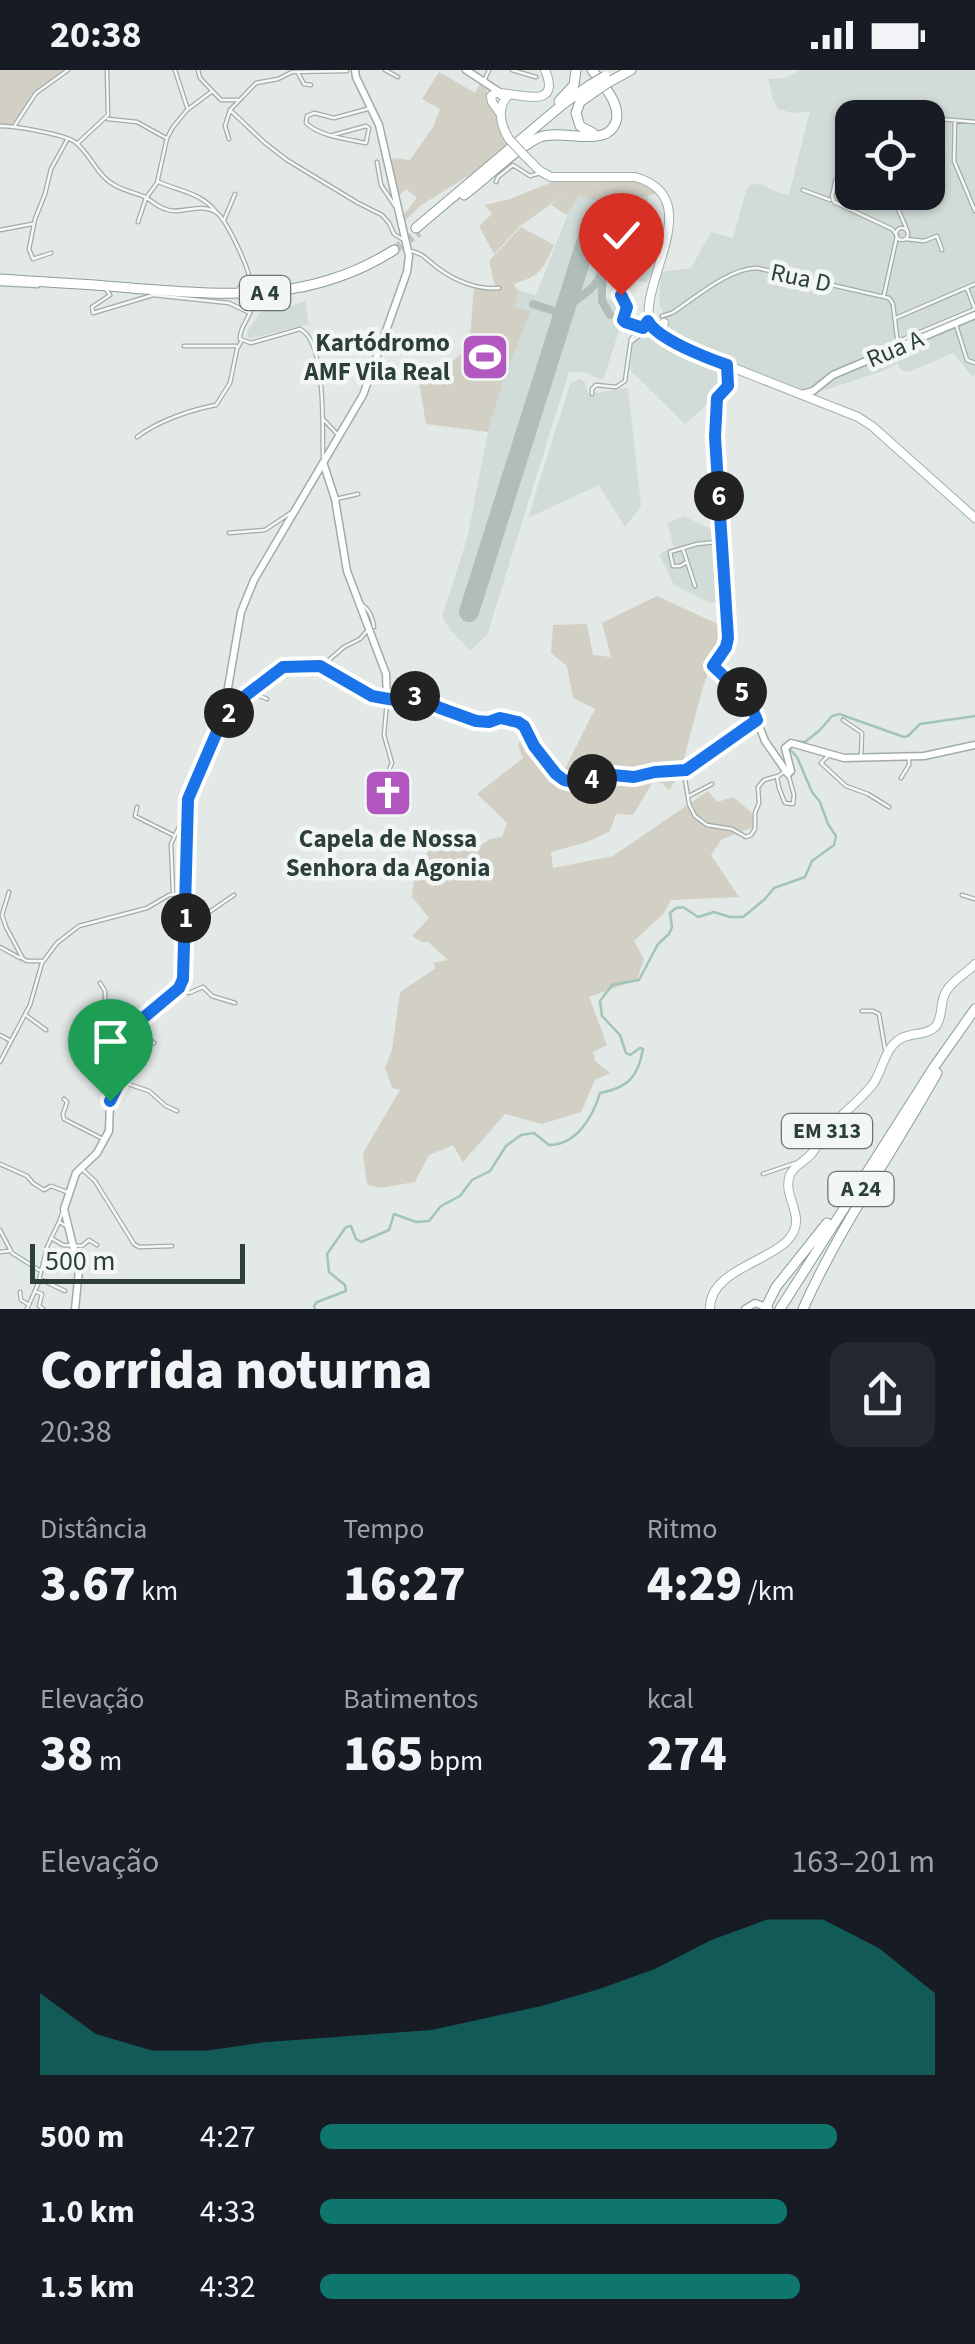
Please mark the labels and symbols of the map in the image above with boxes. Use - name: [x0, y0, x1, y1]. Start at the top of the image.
- pin: [579, 193, 664, 296]
- street label: Rua D: [768, 254, 834, 302]
- road number: A 4: [240, 276, 290, 310]
- street label: Rua A: [861, 321, 930, 377]
- place label: Kartódromo AMF Vila Real: [303, 325, 450, 390]
- sports icon: Kartódromo AMF Vila Real: [459, 331, 511, 383]
- pin: 6: [694, 471, 744, 521]
- pin: 5: [717, 667, 767, 717]
- pin: 3: [390, 671, 440, 721]
- pin: 2: [204, 688, 254, 738]
- pin: 4: [567, 754, 617, 804]
- church icon: Capela de Nossa Senhora da Agonia: [362, 767, 414, 819]
- place label: Capela de Nossa Senhora da Agonia: [286, 821, 490, 886]
- pin: 1: [161, 893, 211, 943]
- pin: [68, 999, 153, 1102]
- road number: EM 313: [782, 1114, 872, 1148]
- road number: A 24: [828, 1172, 894, 1206]
- scale bar: [30, 1239, 245, 1284]

